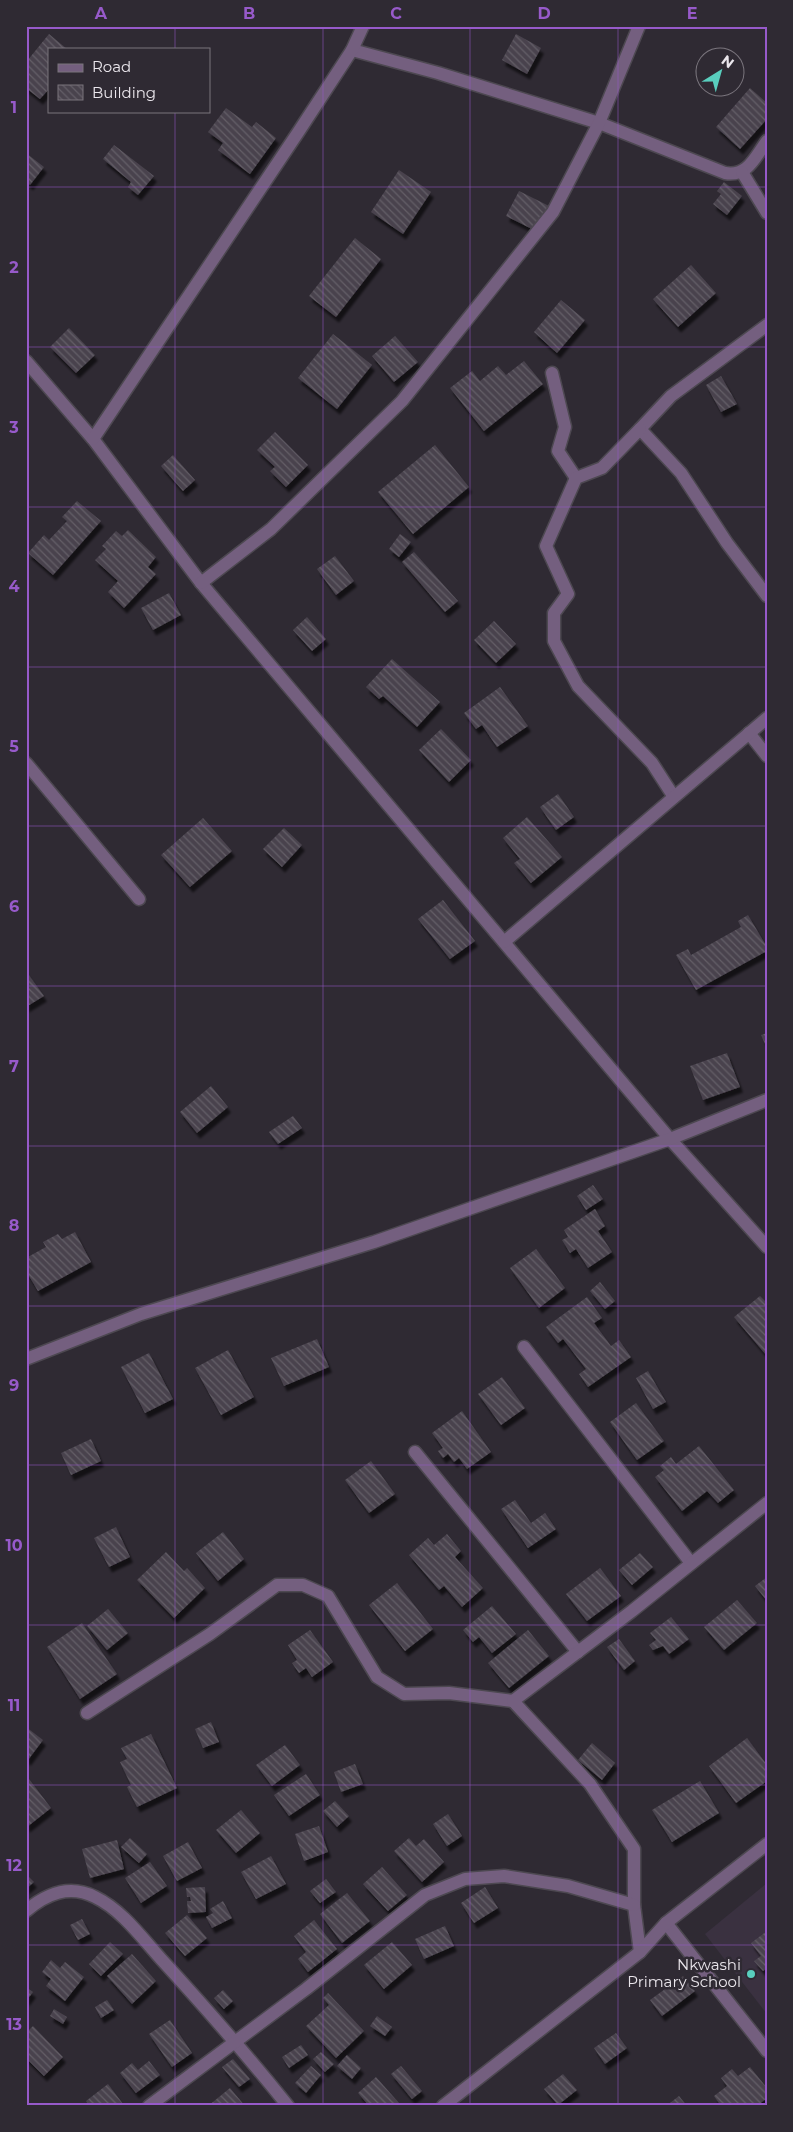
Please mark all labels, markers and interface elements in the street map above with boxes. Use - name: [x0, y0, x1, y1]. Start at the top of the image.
- text: A: [94, 4, 108, 23]
- text: B: [243, 4, 255, 23]
- text: C: [390, 4, 402, 23]
- text: D: [537, 4, 551, 23]
- text: E: [687, 4, 697, 23]
- legend: [48, 48, 210, 112]
- north arrow: [696, 48, 746, 98]
- text: N: [718, 51, 738, 72]
- text: Road: [92, 57, 131, 76]
- text: Building: [92, 83, 156, 102]
- text: 1: [11, 98, 17, 117]
- text: 2: [9, 258, 19, 277]
- text: 3: [8, 418, 19, 437]
- text: 4: [8, 577, 20, 596]
- text: 5: [9, 737, 19, 756]
- text: 6: [9, 897, 19, 916]
- text: 7: [9, 1057, 19, 1076]
- text: 8: [9, 1216, 19, 1235]
- text: 9: [9, 1376, 19, 1395]
- text: 10: [5, 1536, 23, 1555]
- text: 11: [8, 1696, 20, 1715]
- text: 12: [6, 1856, 22, 1875]
- place label: Nkwashi Primary School: [627, 1955, 741, 1991]
- marker: Nkwashi Primary School: [745, 1968, 757, 1980]
- text: 13: [6, 2015, 22, 2034]

